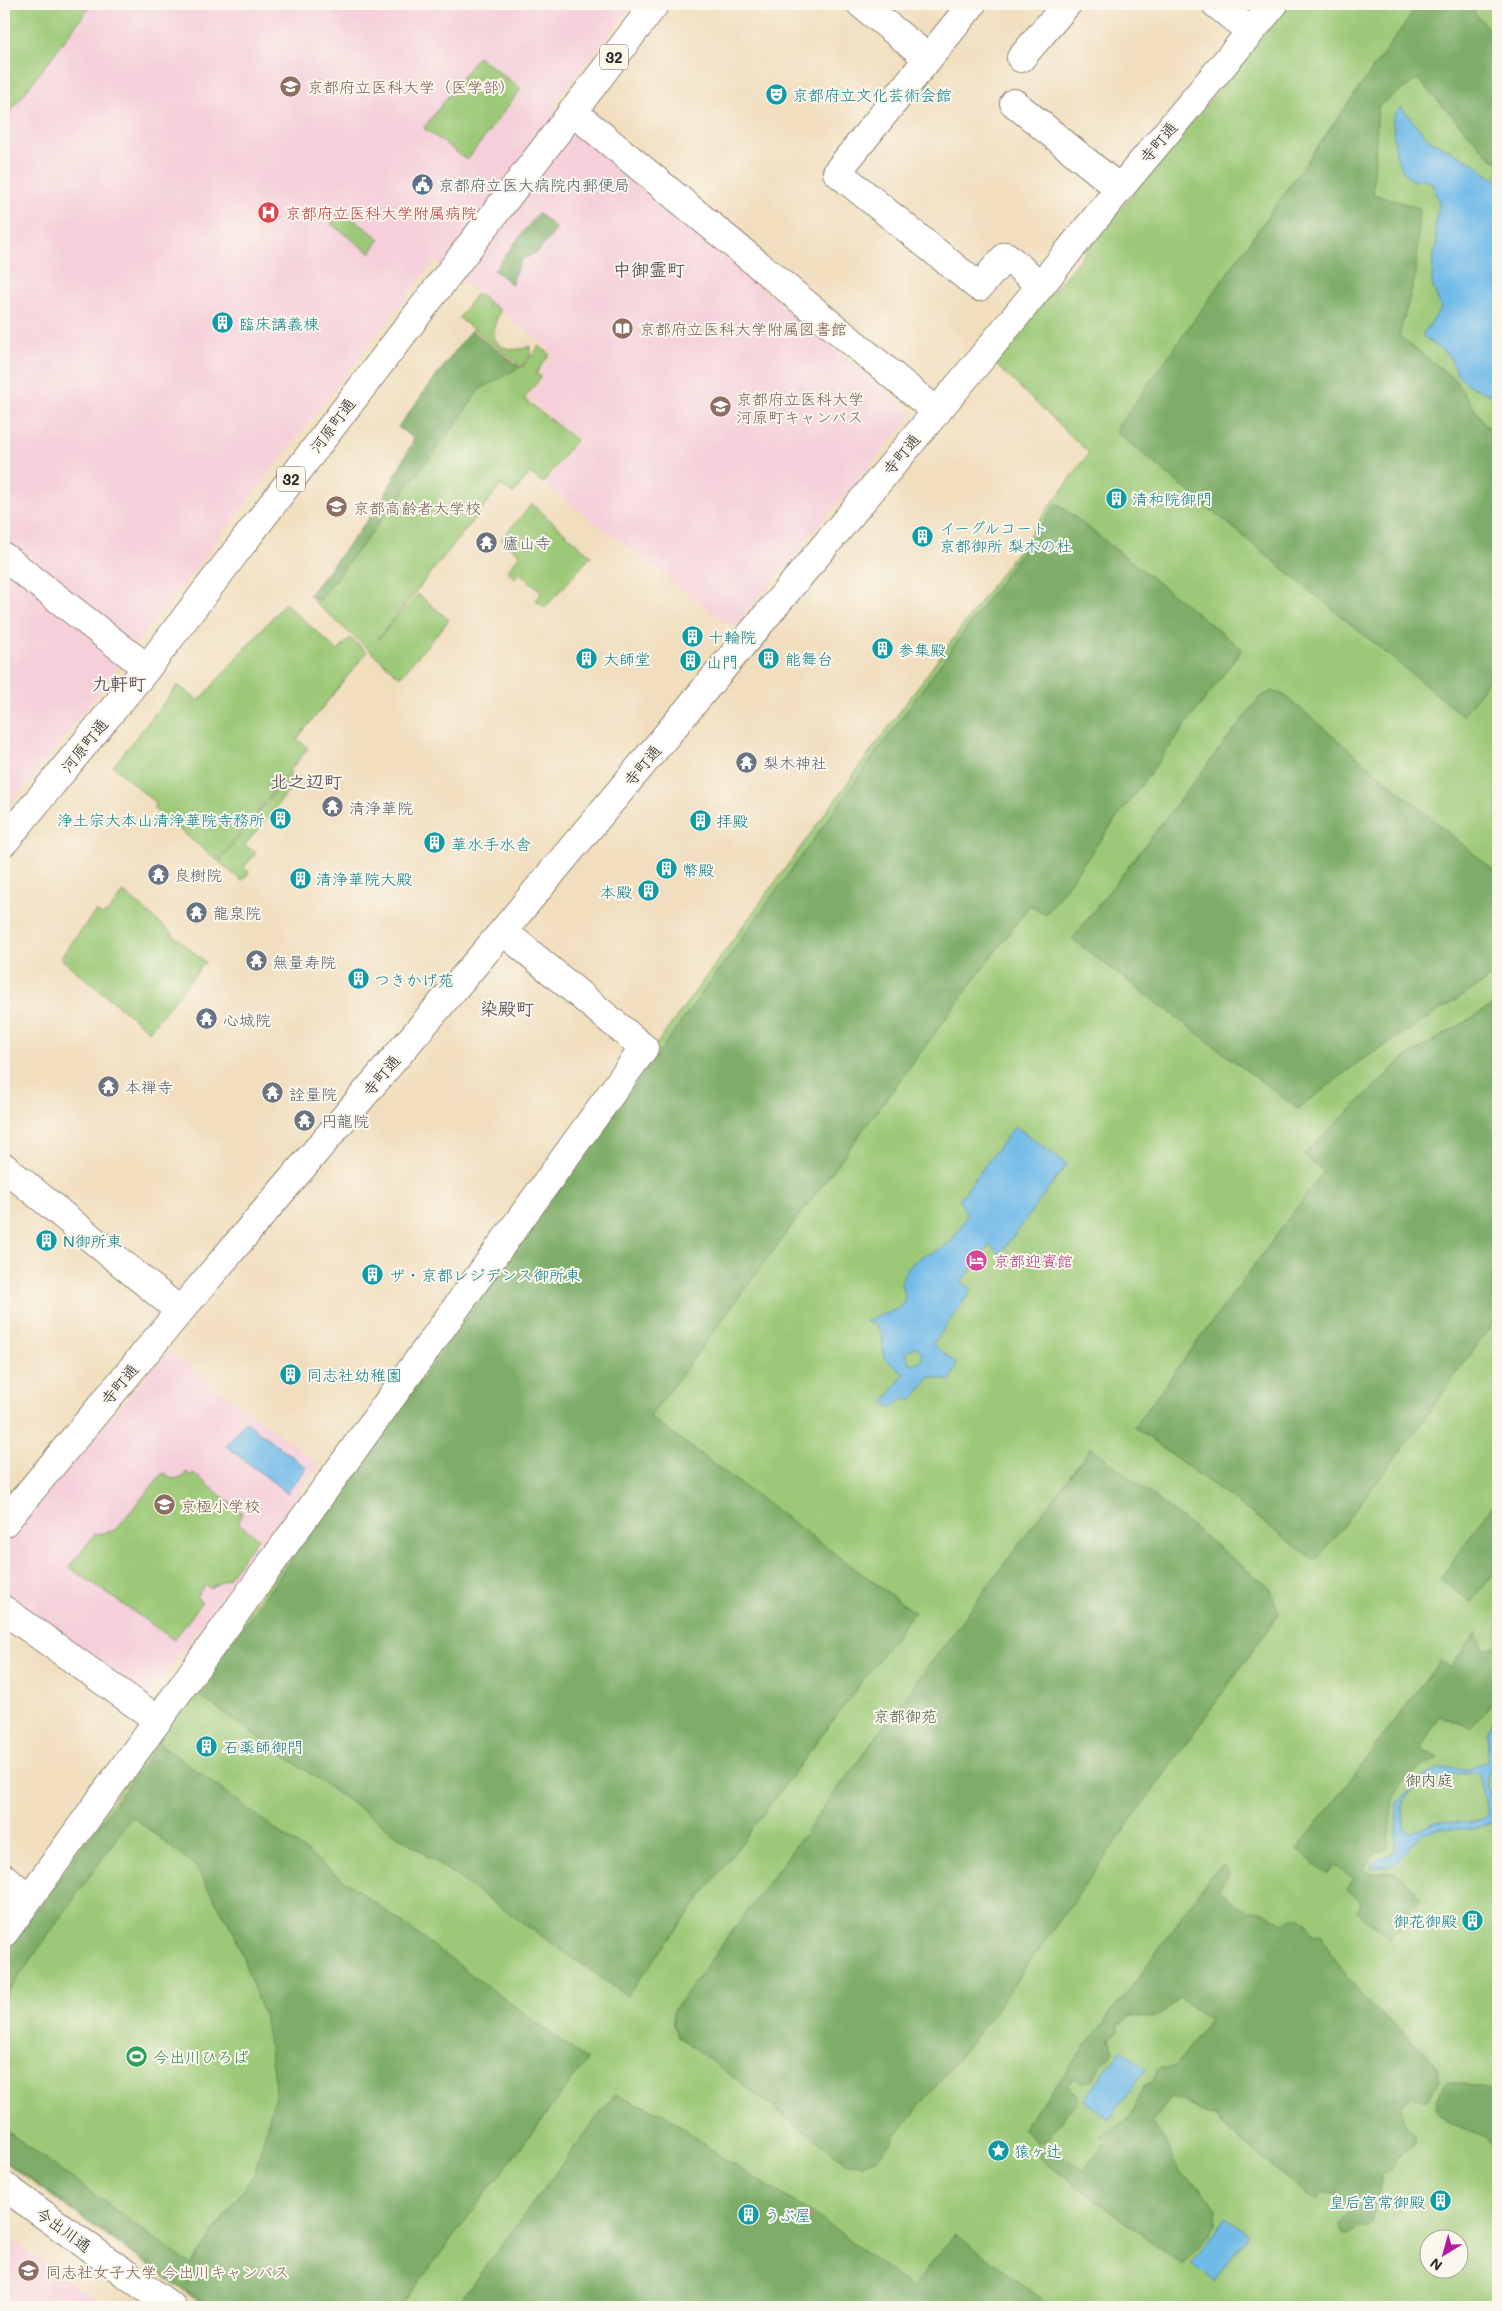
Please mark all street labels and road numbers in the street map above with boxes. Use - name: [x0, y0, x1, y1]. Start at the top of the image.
- road number: 32: [600, 44, 628, 70]
- street label: 寺町通: [1135, 117, 1181, 167]
- street label: 河原町通: [304, 393, 360, 457]
- street label: 寺町通: [878, 429, 924, 479]
- road number: 32: [277, 466, 305, 492]
- street label: 河原町通: [56, 714, 112, 776]
- street label: 寺町通: [619, 740, 665, 790]
- street label: 寺町通: [358, 1050, 404, 1100]
- street label: 寺町通: [96, 1359, 142, 1409]
- street label: 今出川通: [32, 2202, 96, 2256]

